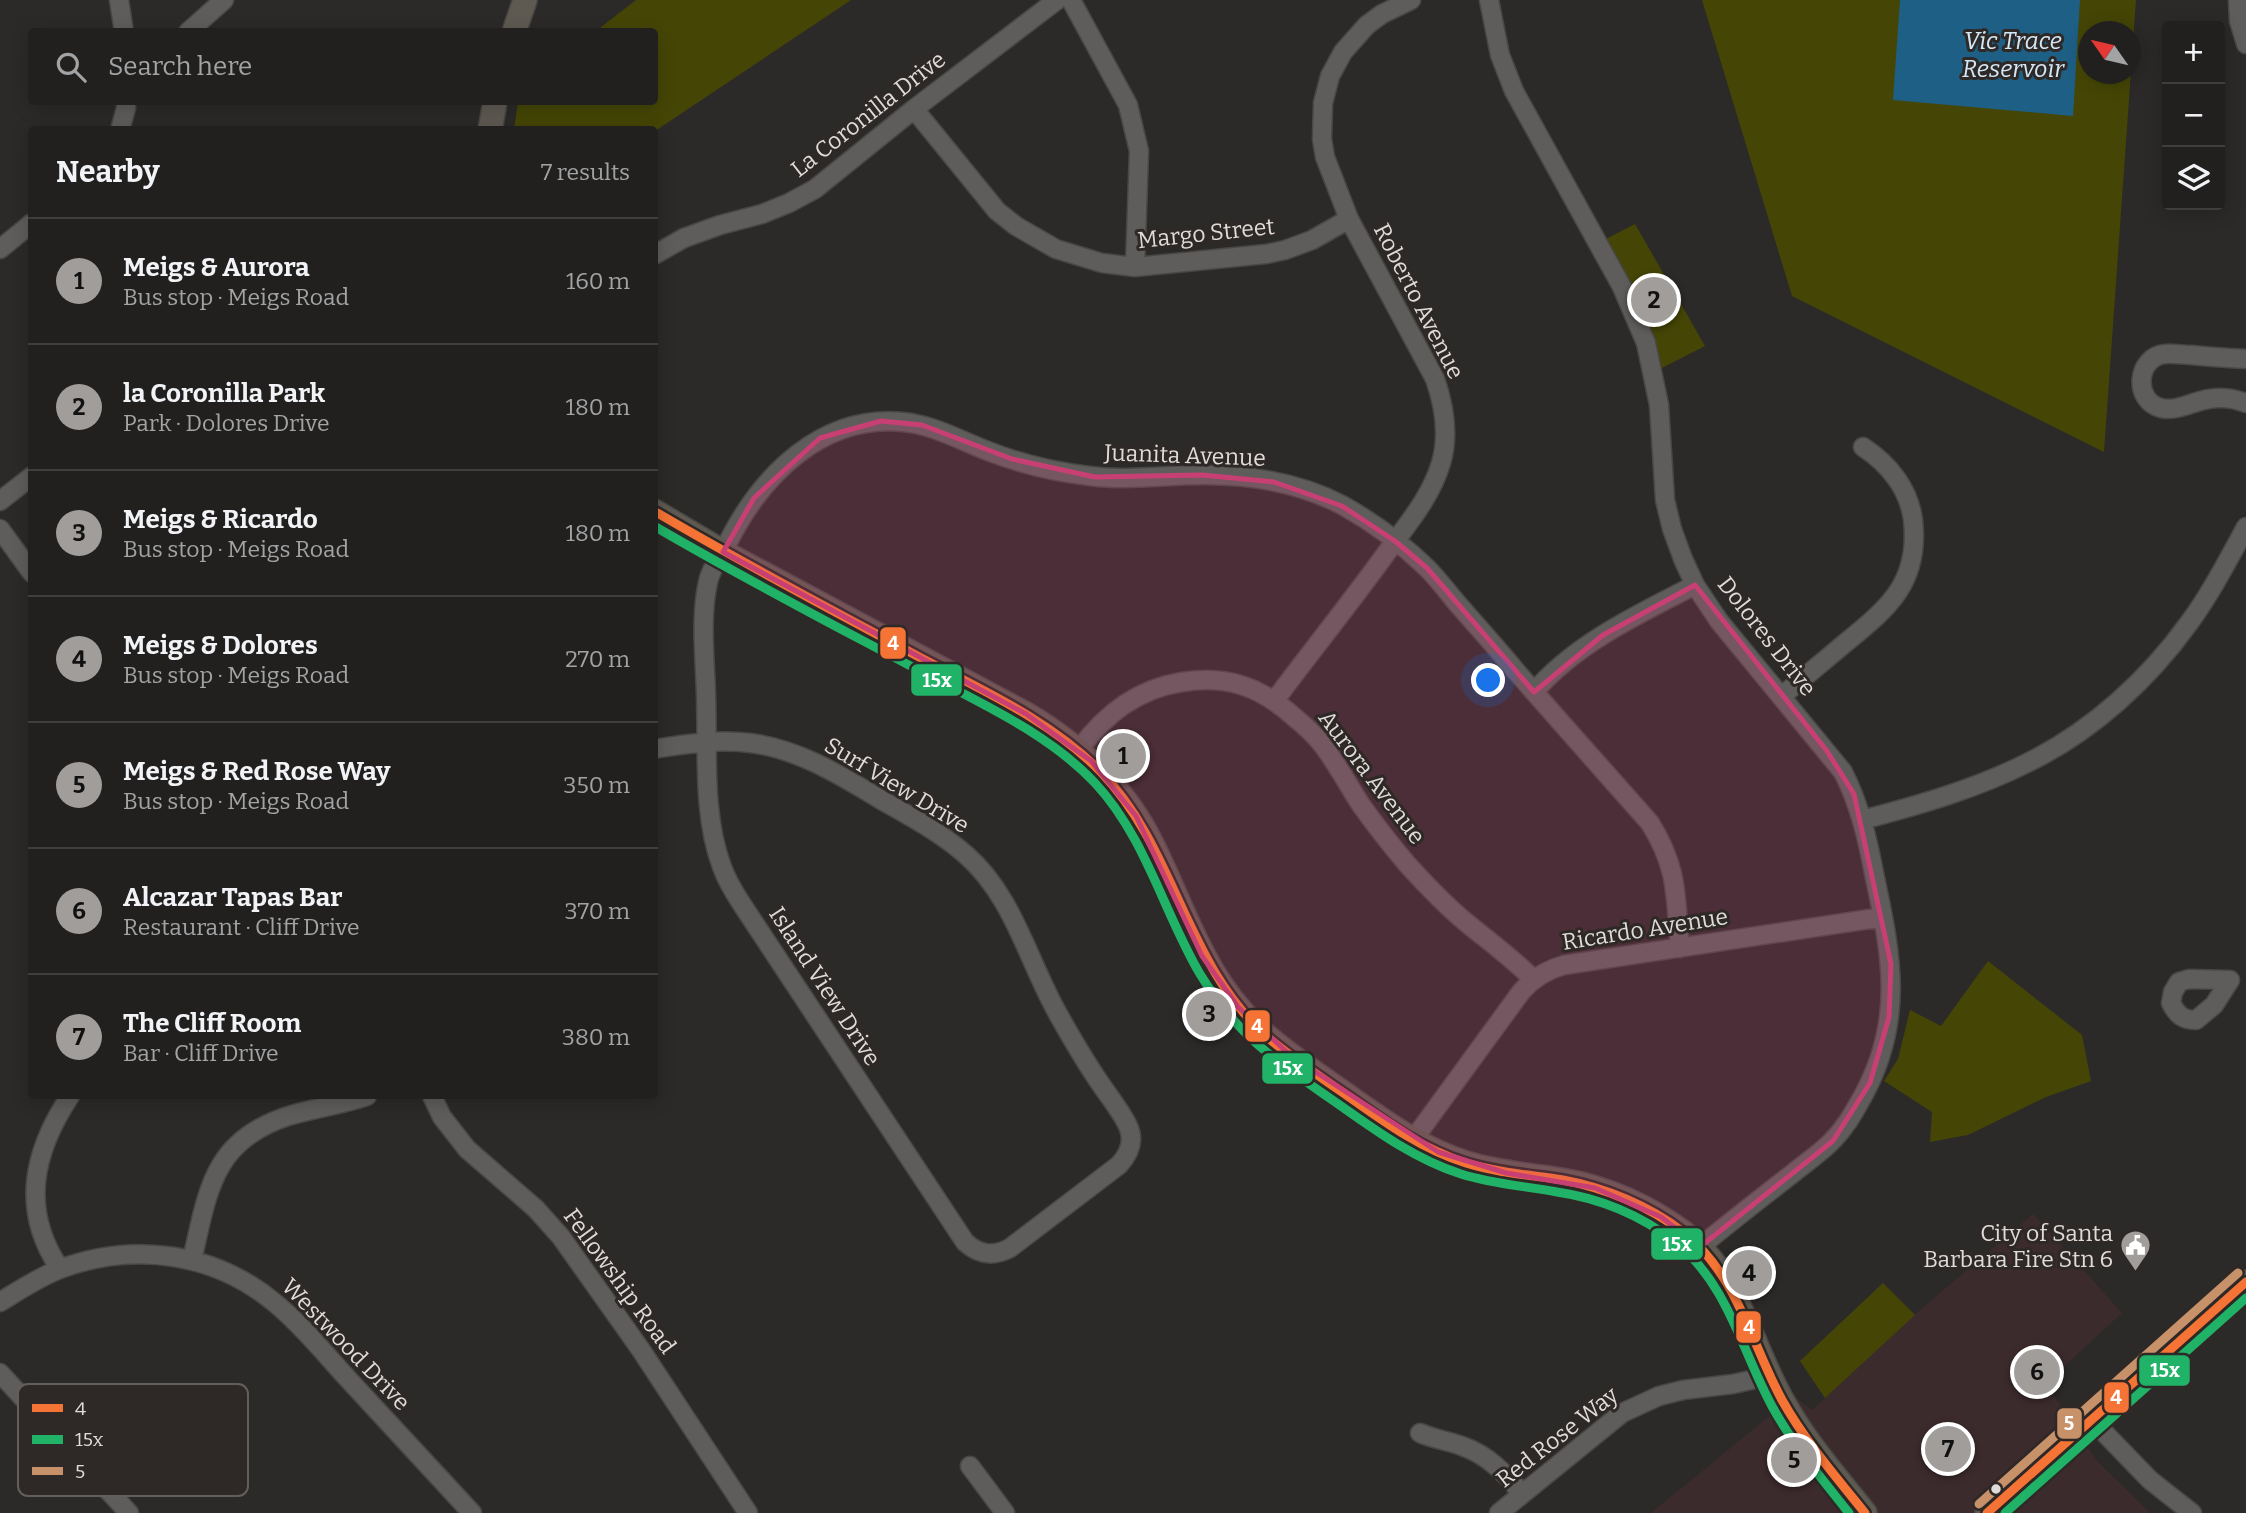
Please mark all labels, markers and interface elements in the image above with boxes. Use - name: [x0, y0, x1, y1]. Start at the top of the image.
- north arrow: [2078, 21, 2141, 84]
- map controls: [2162, 21, 2225, 210]
- button: +: [2162, 21, 2225, 84]
- water label: Vic Trace Reservoir: [1962, 27, 2065, 83]
- search box: [28, 28, 658, 105]
- street label: La Coronilla Drive: [785, 45, 951, 183]
- icon: search: [52, 48, 90, 86]
- text: Search here: [108, 51, 252, 82]
- button: −: [2162, 84, 2225, 147]
- button: layers: [2162, 147, 2225, 210]
- text: Nearby: [56, 154, 160, 190]
- text: 7 results: [541, 158, 630, 186]
- street label: Margo Street: [1136, 212, 1276, 254]
- street label: Roberto Avenue: [1368, 219, 1470, 383]
- text: Meigs & Aurora: [123, 252, 310, 283]
- text: 1: [74, 267, 84, 295]
- text: 160 m: [566, 267, 630, 295]
- pin: 2: [1631, 274, 1677, 326]
- text: Bus stop · Meigs Road: [123, 283, 349, 311]
- text: la Coronilla Park: [123, 378, 325, 409]
- text: 2: [73, 393, 85, 421]
- text: 180 m: [566, 393, 630, 421]
- text: Park · Dolores Drive: [123, 409, 329, 437]
- street label: Juanita Avenue: [1103, 438, 1266, 472]
- text: Meigs & Ricardo: [123, 504, 318, 535]
- text: 3: [72, 519, 86, 547]
- text: 180 m: [566, 519, 630, 547]
- text: Bus stop · Meigs Road: [123, 535, 349, 563]
- street label: Dolores Drive: [1712, 571, 1822, 701]
- line badge: 4: [879, 626, 907, 660]
- text: Meigs & Dolores: [123, 630, 318, 661]
- text: 4: [887, 632, 899, 655]
- text: 4: [72, 645, 86, 673]
- text: 270 m: [565, 645, 630, 673]
- text: Bus stop · Meigs Road: [123, 661, 349, 689]
- line badge: 15x: [910, 663, 963, 697]
- your location: [1471, 663, 1505, 697]
- text: 15x: [922, 669, 952, 692]
- street label: Aurora Avenue: [1313, 705, 1431, 849]
- pin: 1: [1100, 730, 1146, 782]
- street label: Surf View Drive: [820, 731, 974, 839]
- text: Meigs & Red Rose Way: [123, 756, 391, 787]
- text: 5: [73, 771, 85, 799]
- text: 350 m: [563, 771, 630, 799]
- text: Bus stop · Meigs Road: [123, 787, 349, 815]
- text: Alcazar Tapas Bar: [123, 882, 342, 913]
- text: 6: [72, 897, 86, 925]
- text: 370 m: [564, 897, 630, 925]
- street label: Island View Drive: [763, 901, 887, 1071]
- street label: Ricardo Avenue: [1560, 902, 1730, 956]
- text: Restaurant · Cliff Drive: [123, 913, 360, 941]
- pin: 3: [1186, 988, 1232, 1040]
- text: The Cliff Room: [123, 1008, 301, 1039]
- line badge: 4: [1244, 1009, 1271, 1043]
- text: 4: [1251, 1015, 1263, 1038]
- text: 7: [73, 1023, 85, 1051]
- text: 380 m: [562, 1023, 630, 1051]
- text: Bar · Cliff Drive: [123, 1039, 279, 1067]
- line badge: 15x: [1261, 1052, 1314, 1085]
- text: 15x: [1273, 1057, 1303, 1080]
- street label: Fellowship Road: [558, 1203, 682, 1359]
- place label: City of Santa Barbara Fire Stn 6: [1923, 1219, 2113, 1273]
- line badge: 15x: [1650, 1227, 1704, 1261]
- public building icon: City of Santa Barbara Fire Stn 6: [2119, 1229, 2153, 1273]
- text: 15x: [1662, 1233, 1692, 1256]
- pin: 4: [1726, 1247, 1772, 1299]
- street label: Westwood Drive: [276, 1272, 416, 1416]
- line badge: 4: [1735, 1310, 1762, 1344]
- text: 4: [1743, 1316, 1755, 1339]
- pin: 6: [2014, 1346, 2060, 1398]
- line badge: 15x: [2138, 1354, 2191, 1387]
- text: 15x: [2150, 1359, 2180, 1382]
- street label: Red Rose Way: [1490, 1380, 1624, 1493]
- line badge: 4: [2103, 1381, 2130, 1414]
- legend: [18, 1384, 248, 1496]
- text: 4: [2110, 1386, 2122, 1409]
- text: 4: [75, 1397, 86, 1420]
- line badge: 5: [2056, 1407, 2083, 1440]
- text: 5: [2064, 1412, 2074, 1435]
- pin: 7: [1925, 1423, 1971, 1475]
- text: 15x: [75, 1428, 104, 1451]
- pin: 5: [1771, 1434, 1817, 1486]
- text: 5: [75, 1460, 85, 1483]
- unlabelled marker: [1989, 1482, 2003, 1496]

